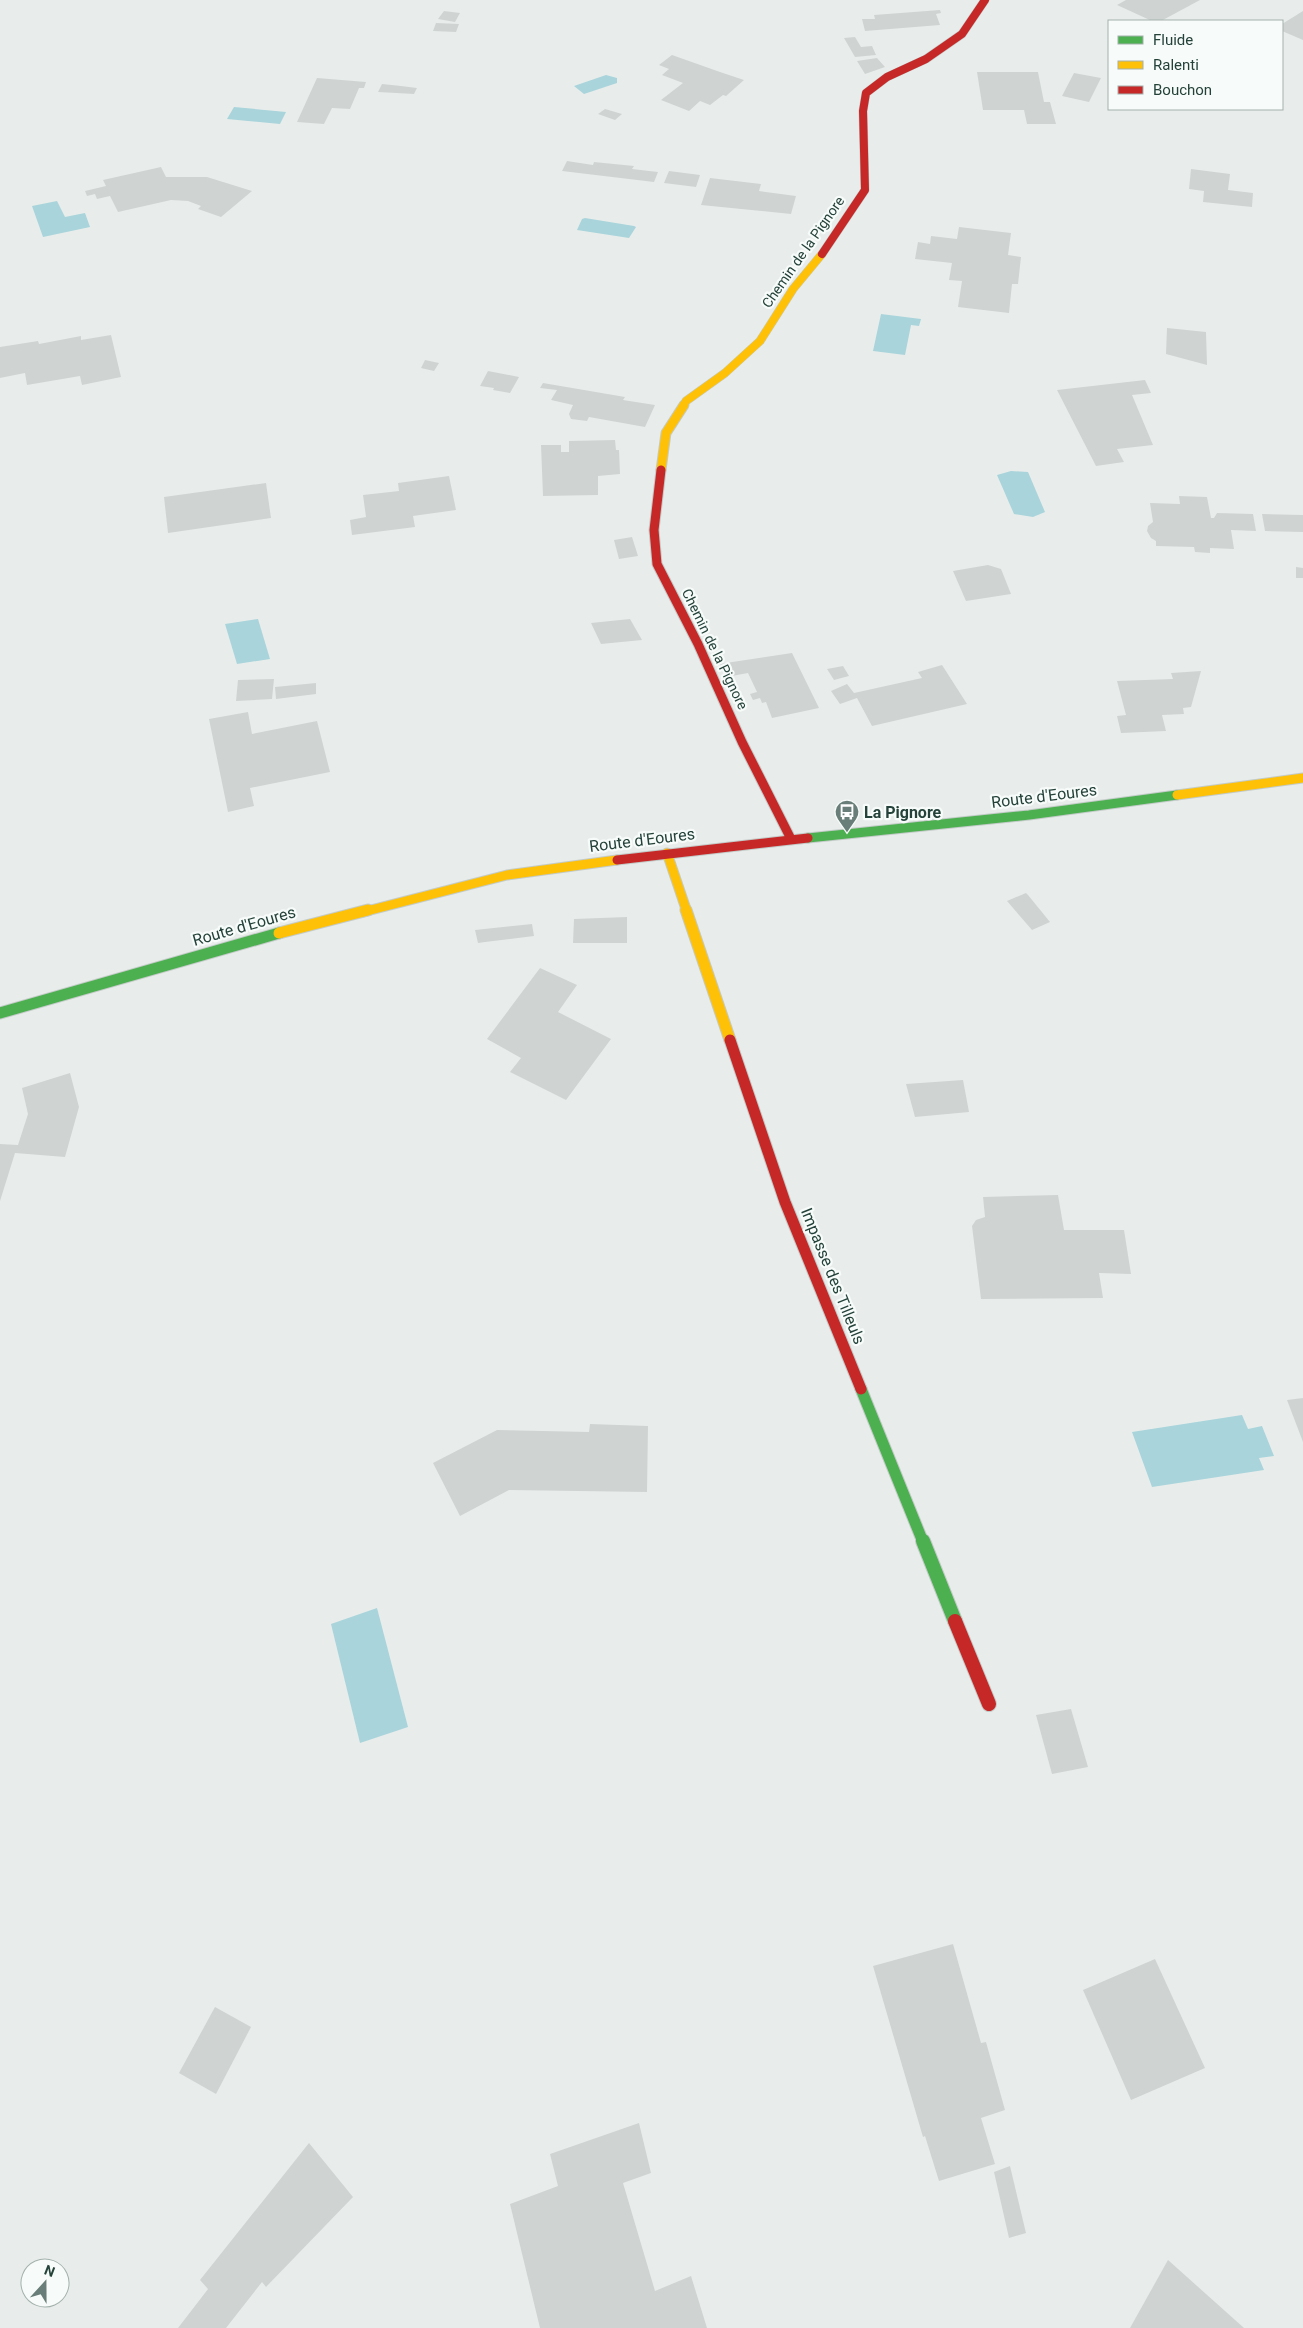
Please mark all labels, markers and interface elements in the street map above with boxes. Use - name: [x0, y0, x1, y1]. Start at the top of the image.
- legend: [1108, 20, 1283, 110]
- text: Fluide: [1153, 31, 1193, 49]
- text: Ralenti: [1153, 56, 1199, 74]
- text: Bouchon: [1153, 81, 1212, 99]
- street label: Chemin de la Pignore: [759, 193, 847, 311]
- street label: Chemin de la Pignore: [679, 586, 751, 712]
- street label: Route d'Eoures: [990, 780, 1098, 812]
- bus stop icon: La Pignore: [834, 799, 860, 833]
- place label: La Pignore: [864, 803, 942, 822]
- street label: Route d'Eoures: [588, 824, 696, 856]
- street label: Route d'Eoures: [190, 902, 298, 950]
- street label: Impasse des Tilleuls: [797, 1205, 869, 1347]
- north arrow: [20, 2258, 70, 2308]
- text: N: [42, 2262, 57, 2280]

